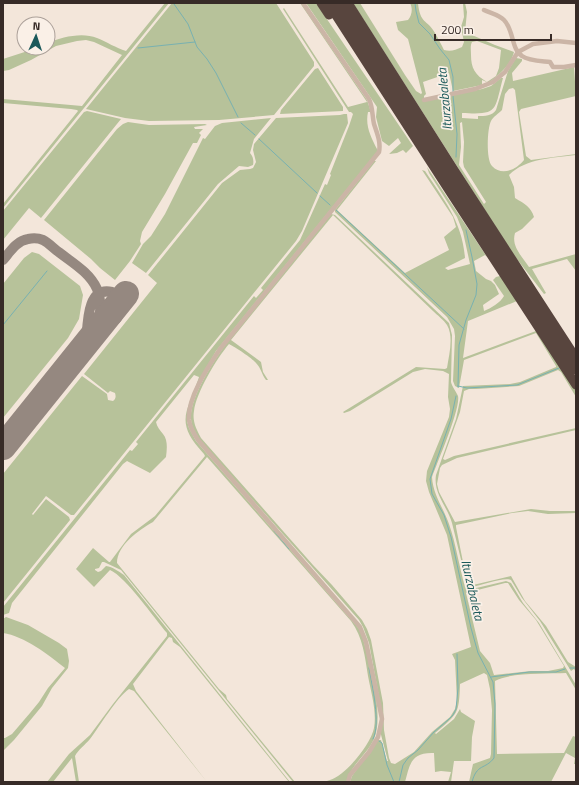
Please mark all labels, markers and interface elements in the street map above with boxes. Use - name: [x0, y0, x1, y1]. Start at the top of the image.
- north arrow: [16, 16, 56, 56]
- scale bar: [435, 16, 551, 42]
- text: N: [32, 18, 41, 34]
- text: 200 m: [441, 20, 474, 39]
- water label: Iturzabaleta: [431, 66, 457, 131]
- water label: Iturzabaleta: [456, 558, 490, 624]

